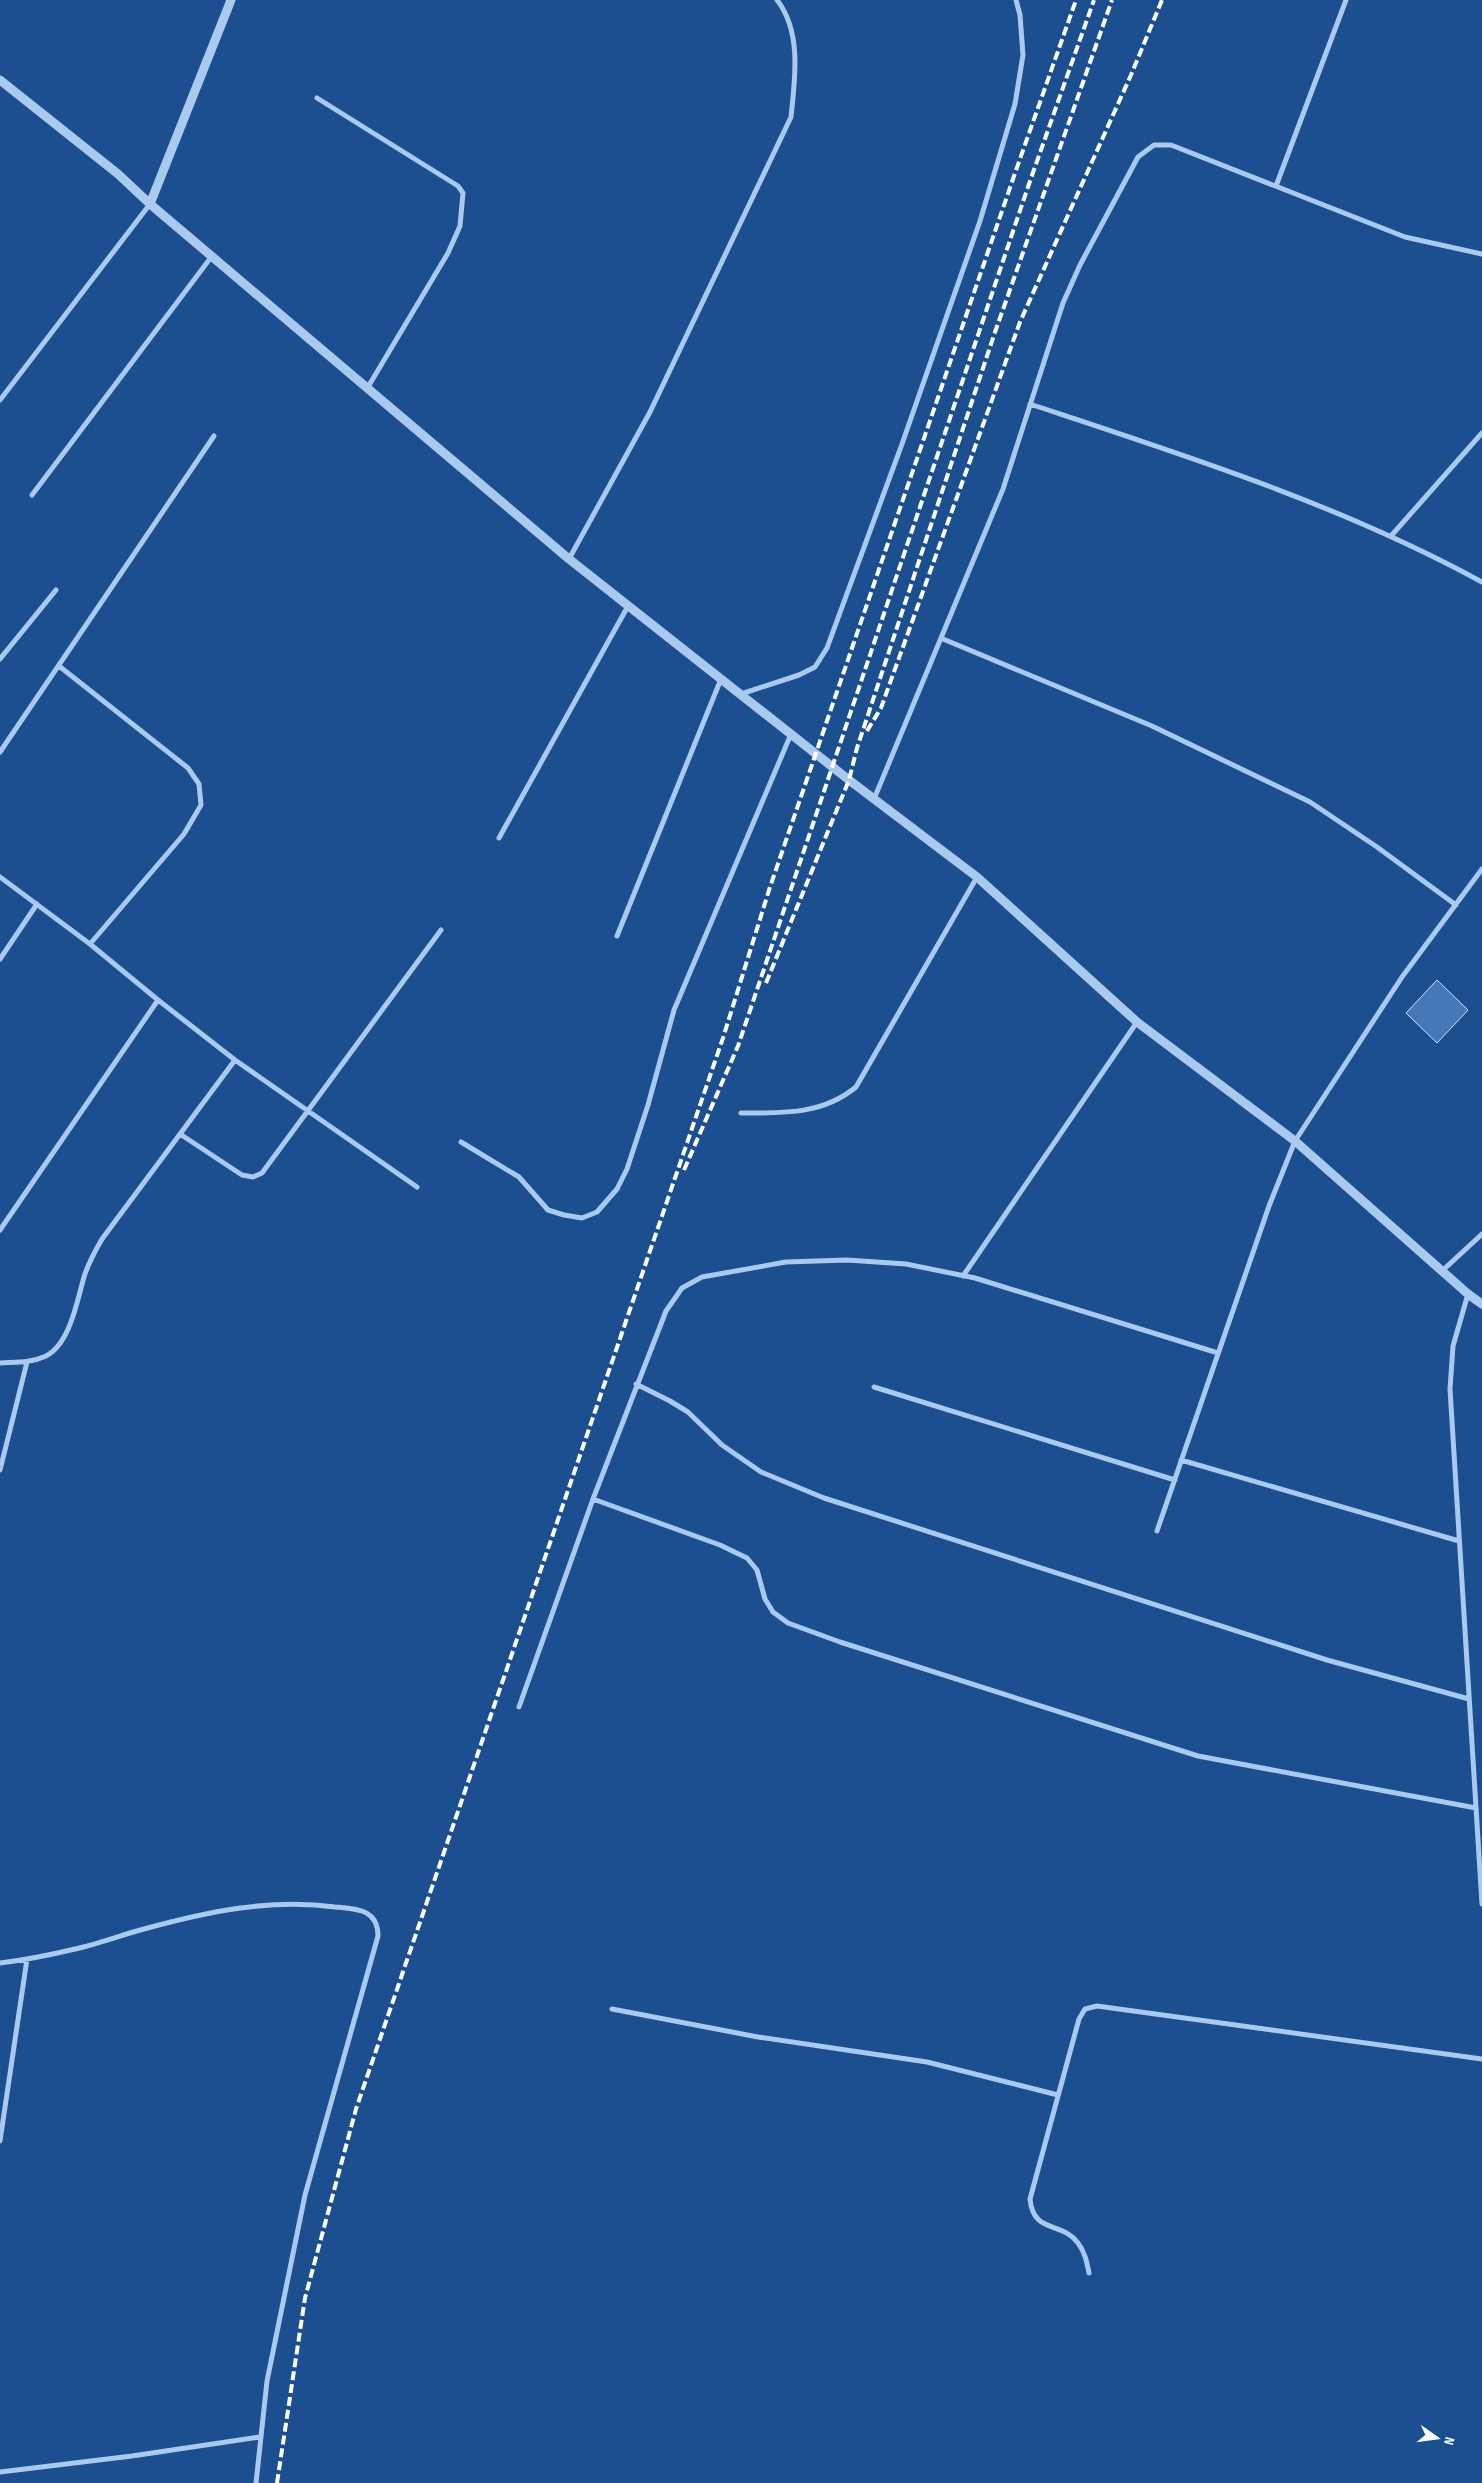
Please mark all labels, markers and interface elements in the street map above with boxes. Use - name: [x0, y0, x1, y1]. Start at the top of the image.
- north arrow: [1412, 2413, 1462, 2463]
- text: N: [1440, 2435, 1458, 2447]

